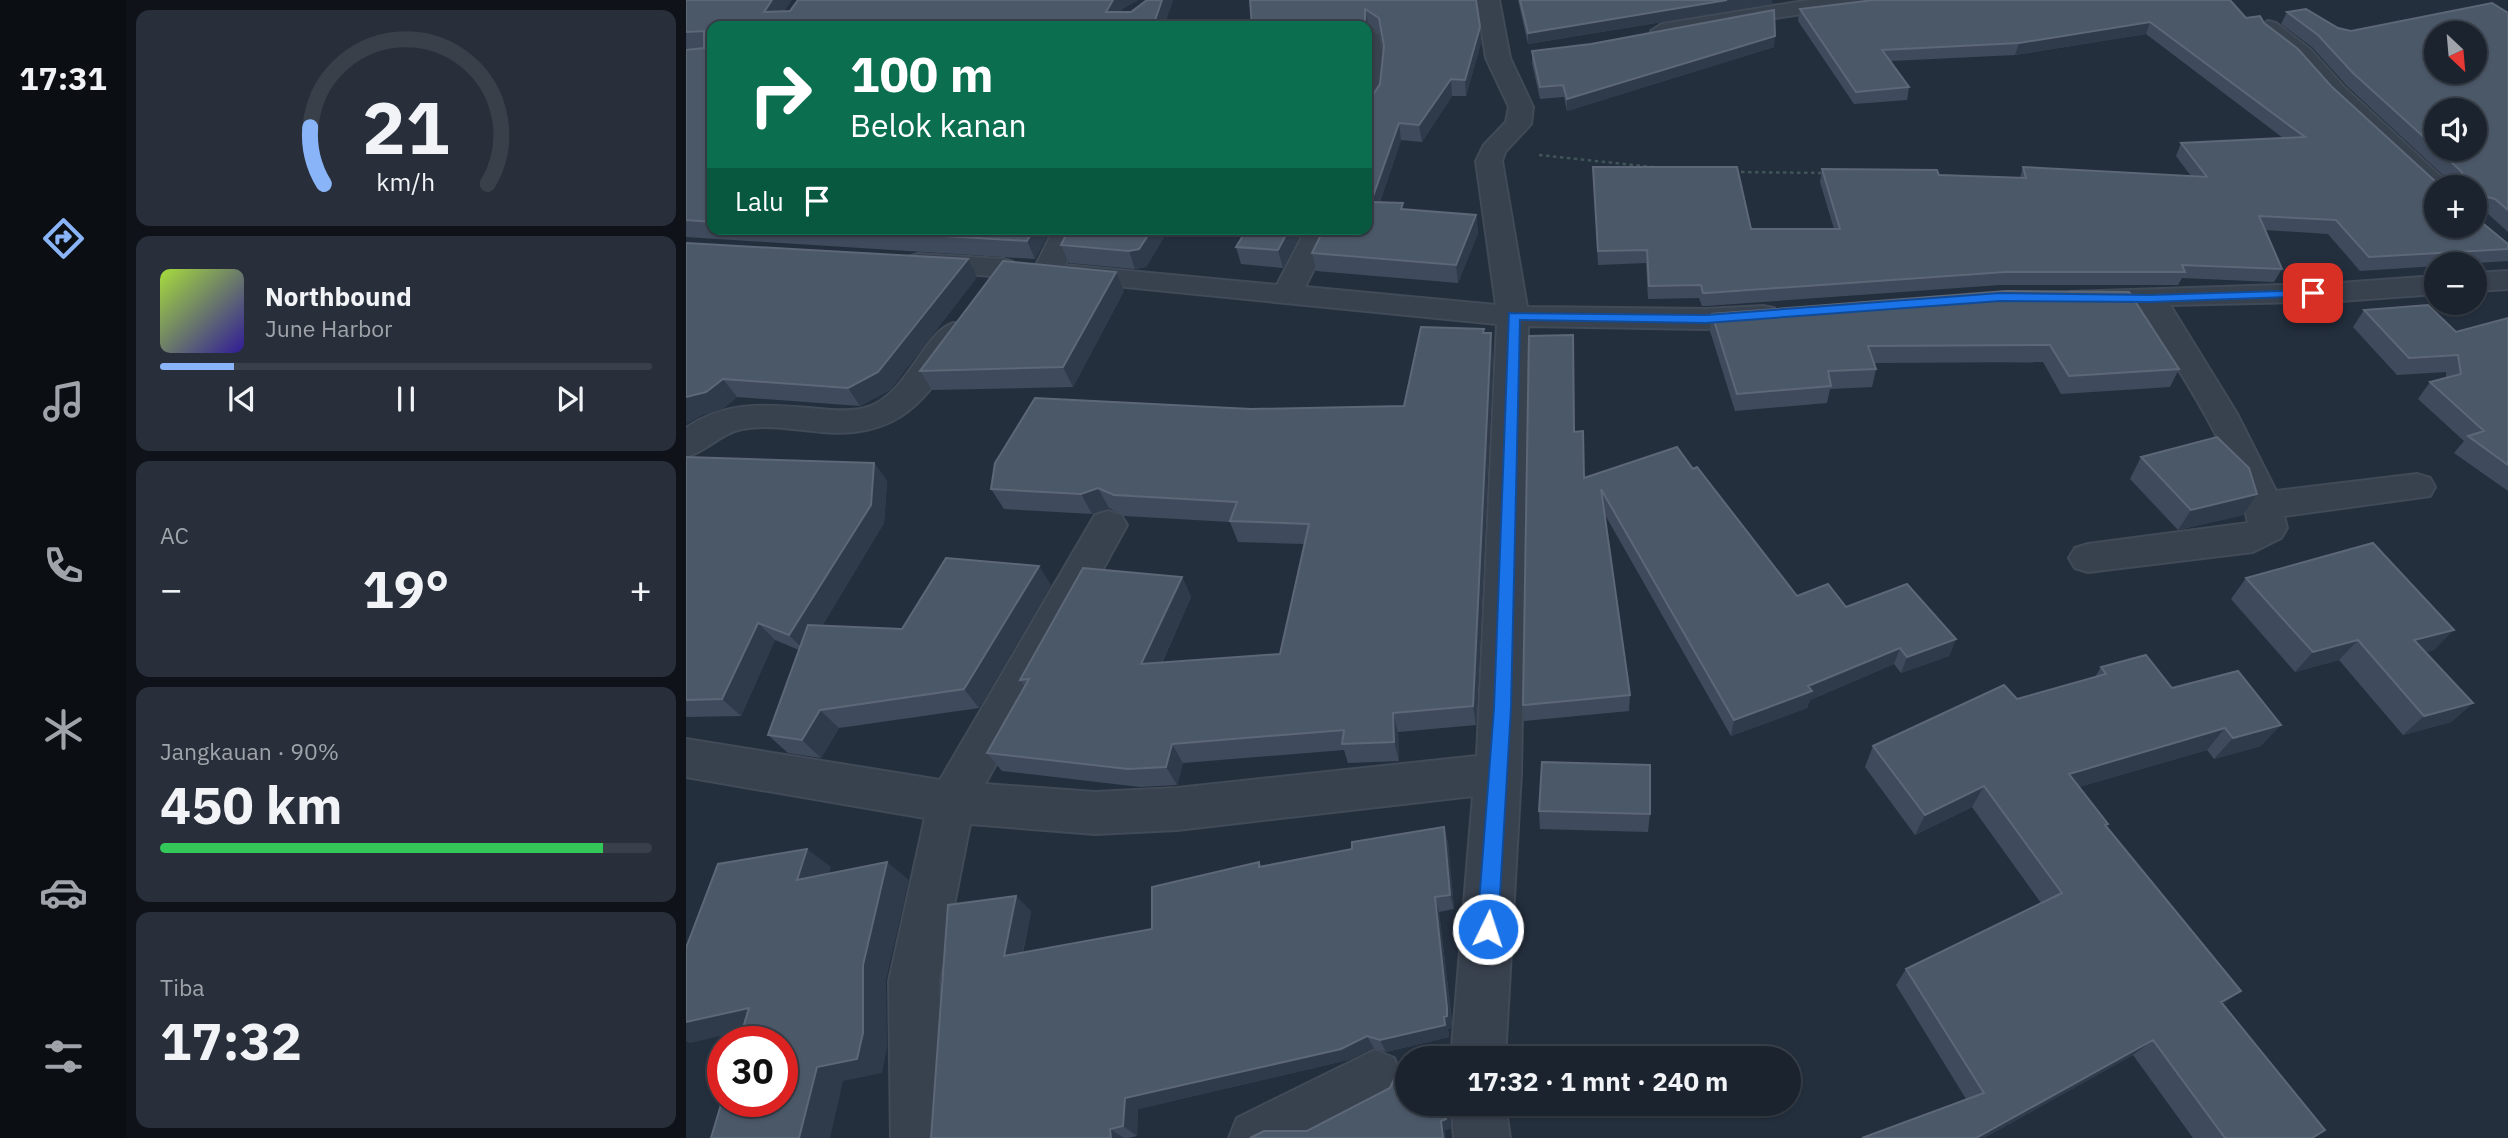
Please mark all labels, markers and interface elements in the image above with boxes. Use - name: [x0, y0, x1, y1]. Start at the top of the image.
- north arrow: [2424, 21, 2487, 84]
- map controls: [2424, 21, 2487, 315]
- text: 100 m: [850, 42, 994, 105]
- icon: right: [735, 49, 826, 140]
- text: 17:31: [19, 57, 107, 99]
- text: 21: [362, 79, 450, 174]
- button: sound: [2424, 98, 2487, 161]
- text: Belok kanan: [850, 104, 1027, 146]
- text: km/h: [377, 165, 435, 198]
- button: +: [2424, 175, 2487, 238]
- icon: arrive: [798, 182, 836, 220]
- text: Lalu: [735, 184, 784, 218]
- icon: directions: [39, 214, 88, 263]
- button: −: [2424, 252, 2487, 315]
- pin: [2283, 263, 2343, 323]
- icon: arrive: [2294, 274, 2332, 312]
- text: Northbound: [265, 279, 412, 313]
- text: June Harbor: [265, 313, 393, 343]
- icon: music: [39, 377, 88, 426]
- icon: previous: [223, 380, 261, 418]
- icon: pause: [387, 380, 425, 418]
- icon: next: [551, 380, 589, 418]
- text: AC: [160, 520, 189, 550]
- icon: phone: [39, 541, 88, 590]
- text: 19°: [363, 555, 449, 622]
- text: −: [160, 564, 183, 613]
- text: +: [629, 564, 652, 613]
- icon: climate: [39, 705, 88, 754]
- text: Jangkauan · 90%: [160, 736, 339, 766]
- text: 450 km: [160, 771, 342, 838]
- icon: car: [39, 868, 88, 917]
- position arrow: [1451, 892, 1525, 966]
- text: Tiba: [160, 972, 205, 1002]
- text: 17:32: [160, 1007, 302, 1074]
- speed limit sign: 30: [707, 1026, 798, 1117]
- icon: filters: [39, 1032, 88, 1081]
- text: 17:32 · 1 mnt · 240 m: [1468, 1064, 1728, 1098]

